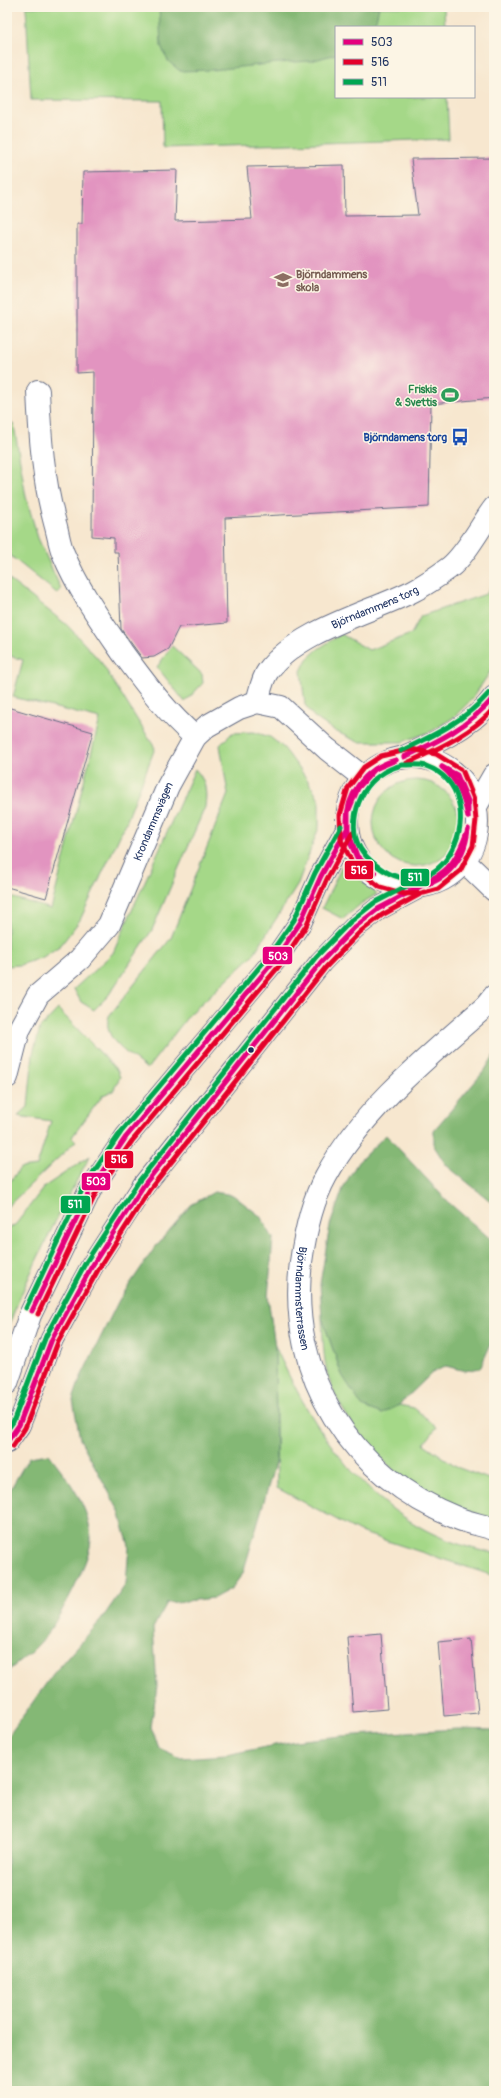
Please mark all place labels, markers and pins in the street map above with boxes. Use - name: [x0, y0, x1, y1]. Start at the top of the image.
- place label: Björndammens skola: [296, 268, 367, 294]
- school or university icon: Björndammens skola: [273, 270, 293, 290]
- place label: Friskis & Svettis: [395, 383, 437, 409]
- sports icon: Friskis & Svettis: [440, 385, 460, 405]
- bus stop icon: Björndamens torg: [450, 427, 470, 447]
- place label: Björndamens torg: [363, 431, 447, 444]
- unlabelled marker: [246, 1045, 256, 1055]

